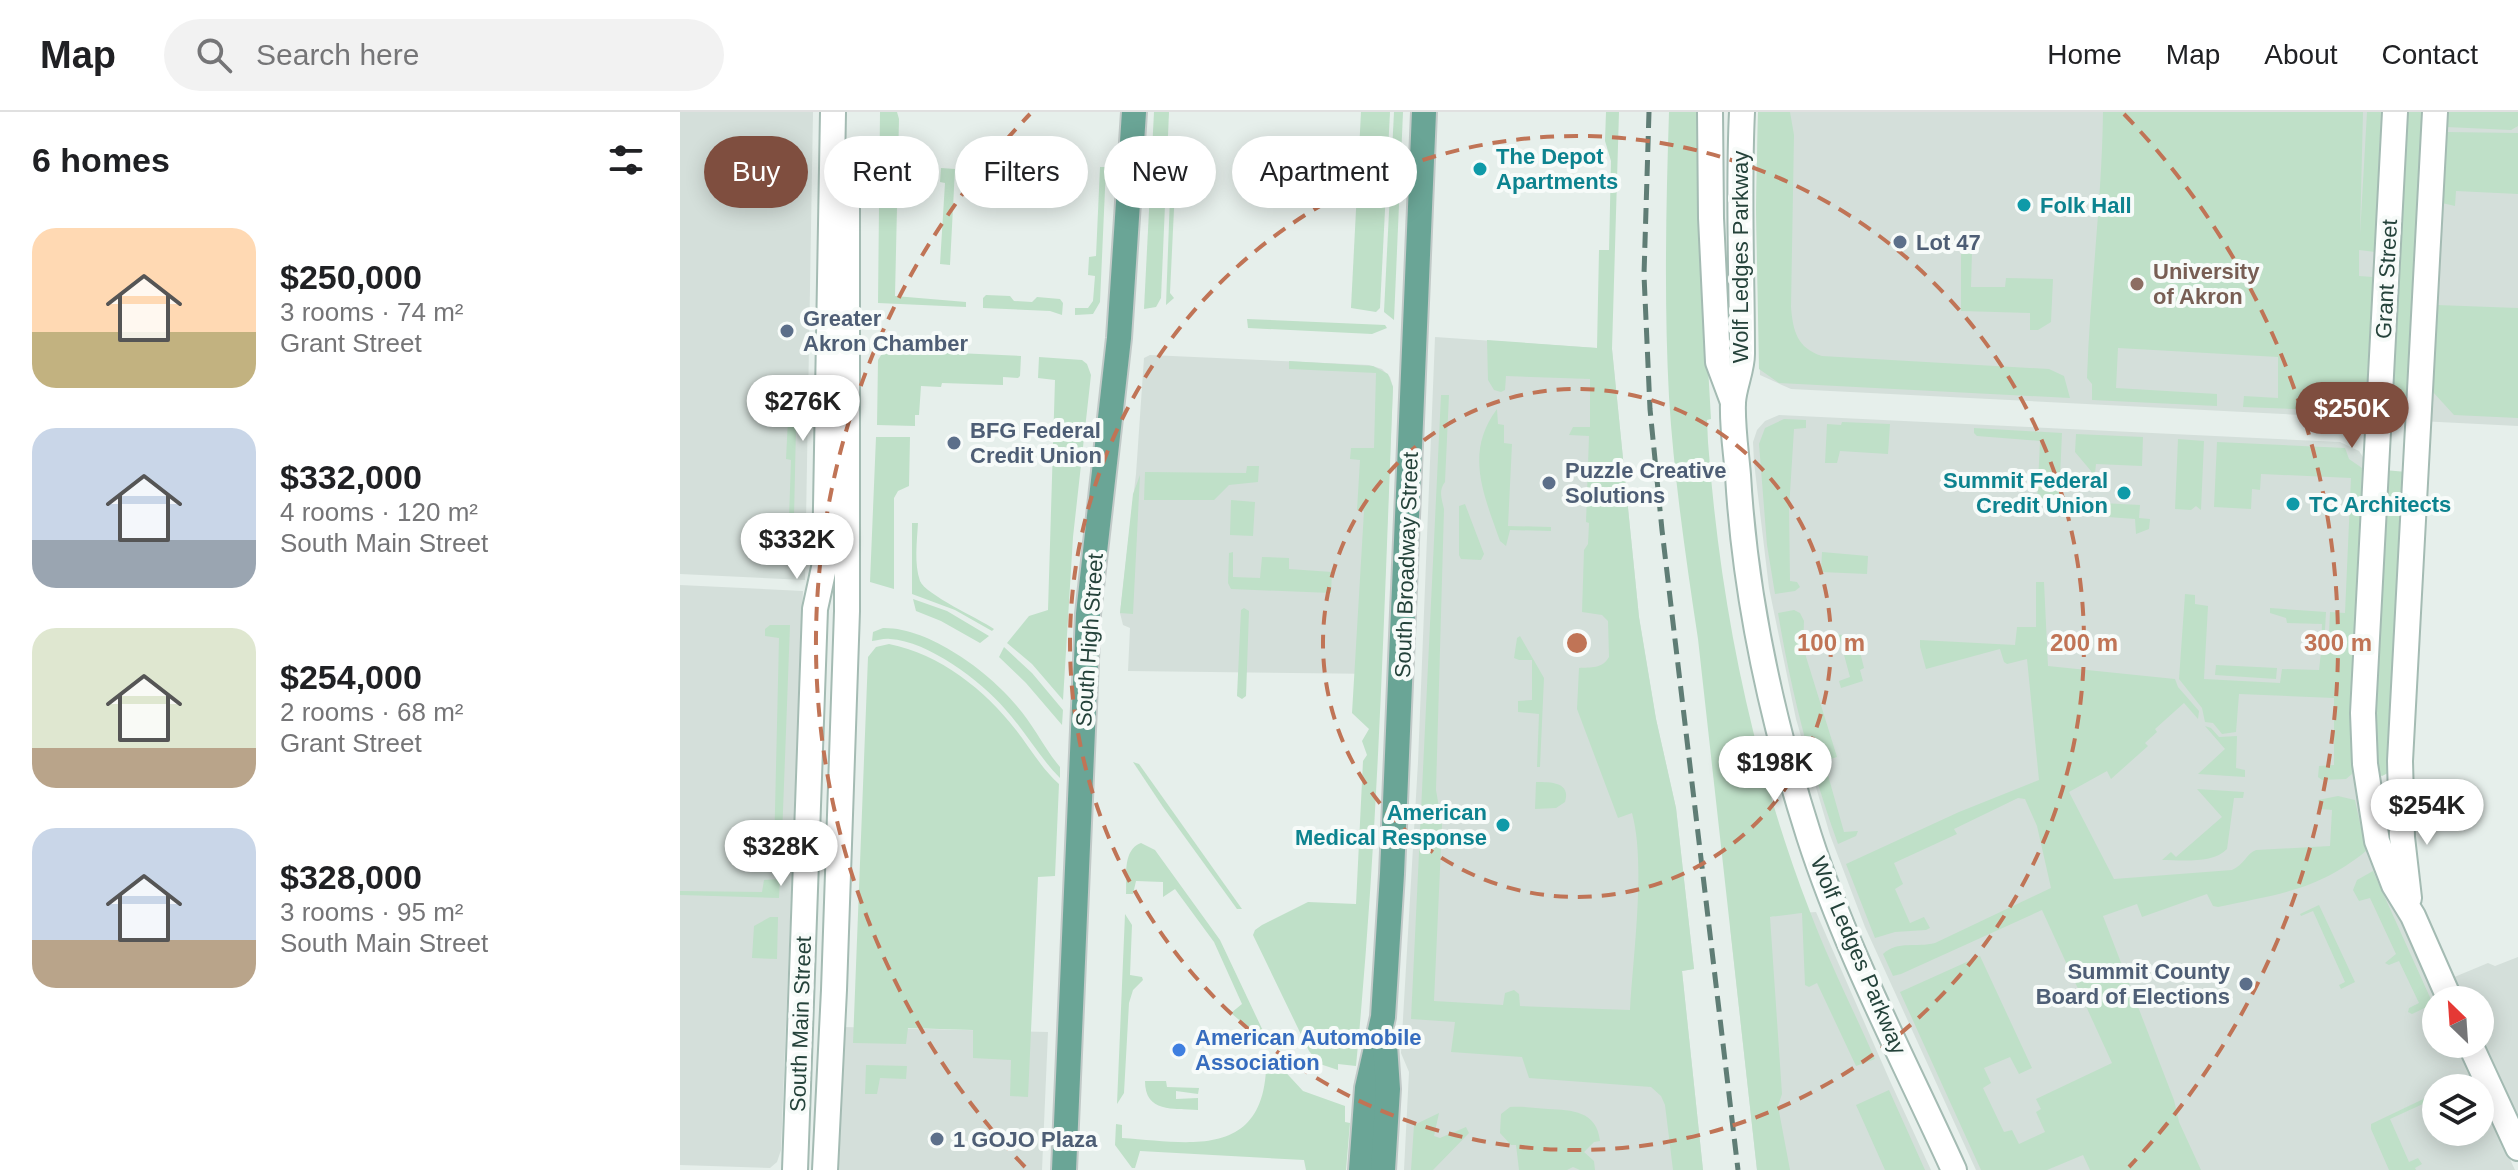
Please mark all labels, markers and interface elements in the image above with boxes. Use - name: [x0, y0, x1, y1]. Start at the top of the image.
- search box: [164, 19, 724, 91]
- icon: search: [192, 33, 236, 77]
- text: Map: [40, 34, 116, 76]
- text: Search here: [256, 38, 419, 71]
- text: Home: [2047, 39, 2122, 70]
- text: Map: [2166, 39, 2220, 70]
- text: About: [2264, 39, 2338, 70]
- text: Contact: [2382, 39, 2478, 70]
- chip: Buy: [704, 136, 808, 208]
- chip: Rent: [824, 136, 939, 208]
- chip: Filters: [955, 136, 1088, 208]
- chip: New: [1104, 136, 1216, 208]
- chip: Apartment: [1232, 136, 1417, 208]
- icon: filters: [604, 138, 648, 182]
- text: 6 homes: [32, 141, 170, 179]
- place label: The Depot Apartments: [1496, 144, 1618, 194]
- street label: Wolf Ledges Parkway: [1728, 151, 1753, 363]
- marker: The Depot Apartments: [1471, 160, 1489, 178]
- place label: Folk Hall: [2040, 193, 2132, 218]
- marker: Folk Hall: [2015, 196, 2033, 214]
- street label: Grant Street: [2371, 219, 2402, 340]
- place label: Lot 47: [1916, 230, 1981, 255]
- marker: Lot 47: [1891, 233, 1909, 251]
- text: $250,000: [280, 258, 422, 296]
- place label: University of Akron: [2153, 259, 2260, 309]
- icon: home: [96, 260, 192, 356]
- marker: University of Akron: [2128, 275, 2146, 293]
- text: 3 rooms · 74 m²: [280, 297, 464, 327]
- place label: Greater Akron Chamber: [803, 306, 968, 356]
- marker: Greater Akron Chamber: [778, 322, 796, 340]
- text: Grant Street: [280, 328, 422, 358]
- pin: $276K: [747, 375, 859, 443]
- pin: $250K: [2296, 382, 2408, 450]
- text: $276K: [765, 386, 841, 416]
- text: $250K: [2314, 393, 2390, 423]
- place label: BFG Federal Credit Union: [970, 418, 1102, 468]
- marker: BFG Federal Credit Union: [945, 434, 963, 452]
- street label: South Broadway Street: [1390, 452, 1423, 679]
- text: $332,000: [280, 458, 422, 496]
- place label: Puzzle Creative Solutions: [1565, 458, 1726, 508]
- icon: home: [96, 460, 192, 556]
- place label: Summit Federal Credit Union: [1943, 468, 2108, 518]
- marker: Puzzle Creative Solutions: [1540, 474, 1558, 492]
- marker: Summit Federal Credit Union: [2115, 484, 2133, 502]
- place label: TC Architects: [2309, 492, 2451, 517]
- marker: TC Architects: [2284, 495, 2302, 513]
- text: 4 rooms · 120 m²: [280, 497, 478, 527]
- pin: $332K: [741, 513, 853, 581]
- text: $332K: [759, 524, 835, 554]
- text: South Main Street: [280, 528, 488, 558]
- street label: South High Street: [1071, 553, 1108, 728]
- centre of rings: [1563, 629, 1591, 657]
- text: 100 m: [1797, 629, 1865, 656]
- text: 200 m: [2050, 629, 2118, 656]
- text: 300 m: [2304, 629, 2372, 656]
- text: $254,000: [280, 658, 422, 696]
- icon: home: [96, 660, 192, 756]
- text: 2 rooms · 68 m²: [280, 697, 464, 727]
- text: Grant Street: [280, 728, 422, 758]
- pin: $198K: [1719, 736, 1831, 804]
- text: $198K: [1737, 747, 1813, 777]
- pin: $254K: [2371, 779, 2483, 847]
- text: $254K: [2389, 790, 2465, 820]
- place label: American Medical Response: [1295, 800, 1487, 850]
- marker: American Medical Response: [1494, 816, 1512, 834]
- pin: $328K: [725, 820, 837, 888]
- text: $328K: [743, 831, 819, 861]
- street label: Wolf Ledges Parkway: [1806, 853, 1912, 1058]
- text: $328,000: [280, 858, 422, 896]
- icon: home: [96, 860, 192, 956]
- text: 3 rooms · 95 m²: [280, 897, 464, 927]
- text: South Main Street: [280, 928, 488, 958]
- street label: South Main Street: [785, 936, 816, 1112]
- place label: Summit County Board of Elections: [2036, 959, 2231, 1009]
- marker: Summit County Board of Elections: [2237, 975, 2255, 993]
- north arrow: [2422, 986, 2494, 1058]
- map controls: [2422, 986, 2494, 1146]
- place label: American Automobile Association: [1195, 1025, 1422, 1075]
- marker: American Automobile Association: [1170, 1041, 1188, 1059]
- button: layers: [2422, 1074, 2494, 1146]
- place label: 1 GOJO Plaza: [953, 1127, 1098, 1152]
- marker: 1 GOJO Plaza: [928, 1130, 946, 1148]

